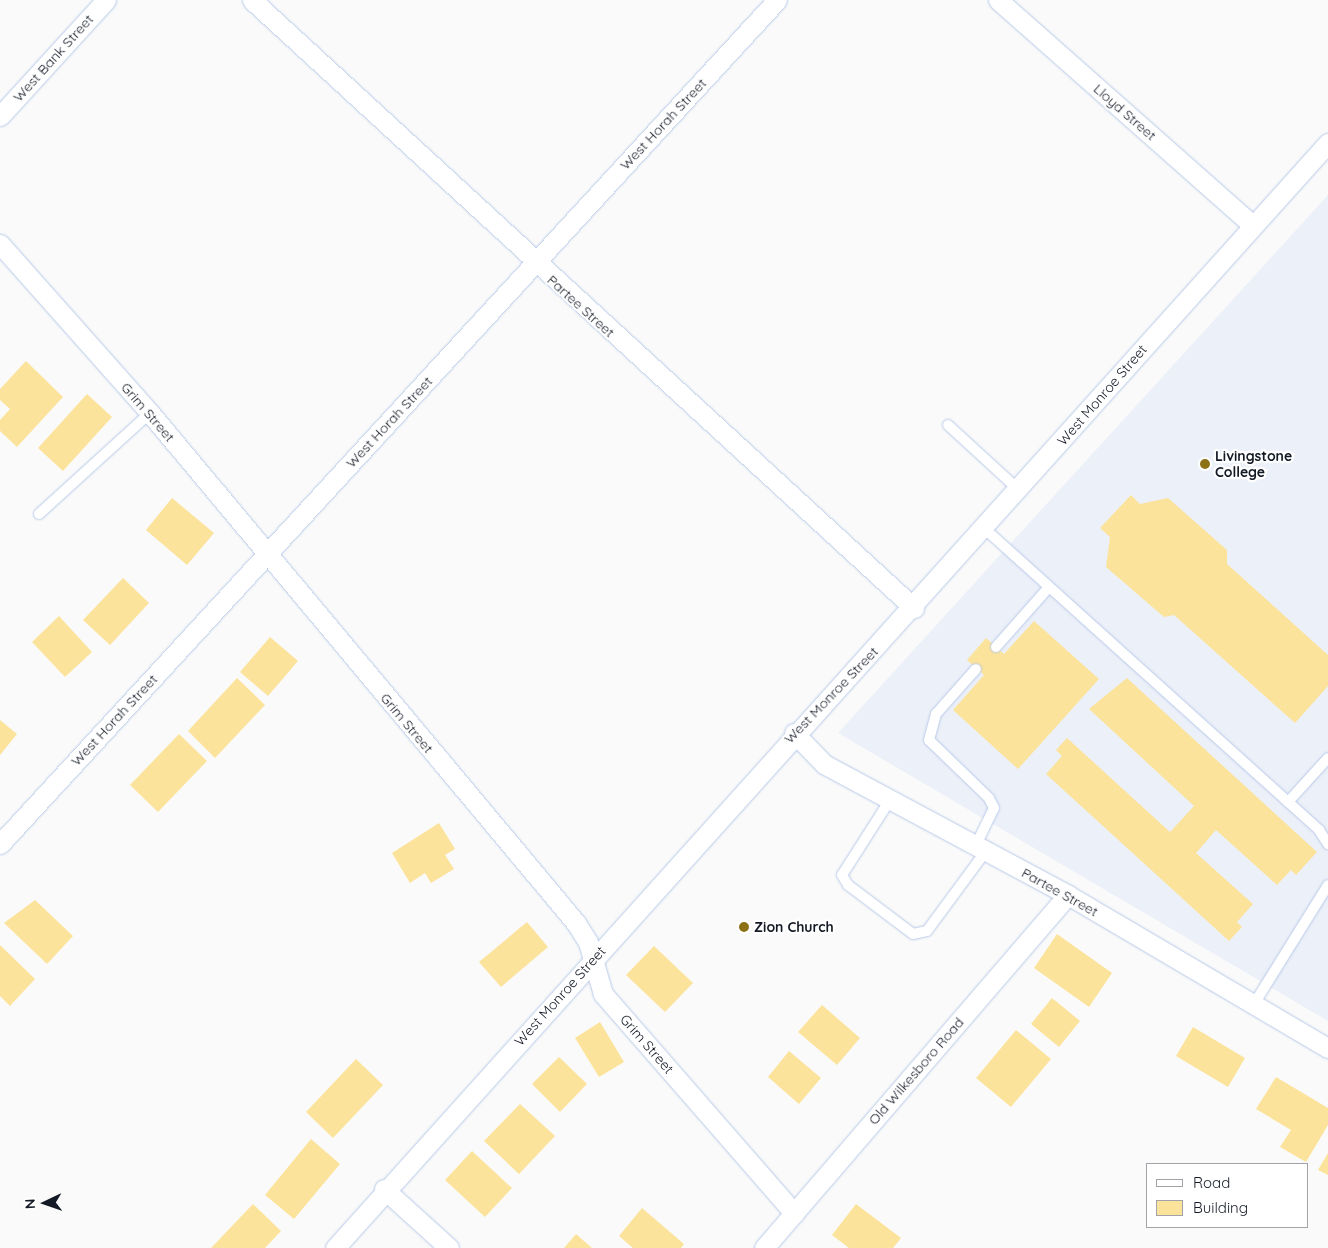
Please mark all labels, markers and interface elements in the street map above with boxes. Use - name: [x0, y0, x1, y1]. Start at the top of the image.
- street label: West Bank Street: [9, 11, 97, 105]
- street label: West Horah Street: [616, 75, 710, 173]
- street label: Lloyd Street: [1090, 80, 1160, 144]
- street label: Partee Street: [544, 271, 618, 341]
- street label: West Monroe Street: [1054, 341, 1150, 449]
- street label: West Horah Street: [342, 373, 436, 471]
- street label: Grim Street: [118, 379, 178, 445]
- place label: Livingstone College: [1215, 448, 1292, 481]
- marker: Livingstone College: [1199, 458, 1211, 470]
- street label: West Monroe Street: [780, 643, 882, 747]
- street label: West Horah Street: [67, 671, 161, 769]
- street label: Grim Street: [377, 690, 437, 756]
- street label: Partee Street: [1019, 864, 1101, 920]
- place label: Zion Church: [754, 919, 834, 935]
- marker: Zion Church: [738, 921, 750, 933]
- street label: West Monroe Street: [511, 943, 609, 1049]
- street label: Grim Street: [617, 1011, 677, 1077]
- street label: Old Wilkesboro Road: [865, 1014, 967, 1128]
- legend: [1146, 1163, 1308, 1228]
- text: Road: [1193, 1173, 1230, 1192]
- north arrow: [20, 1178, 70, 1228]
- text: N: [21, 1198, 39, 1209]
- text: Building: [1193, 1198, 1248, 1217]

